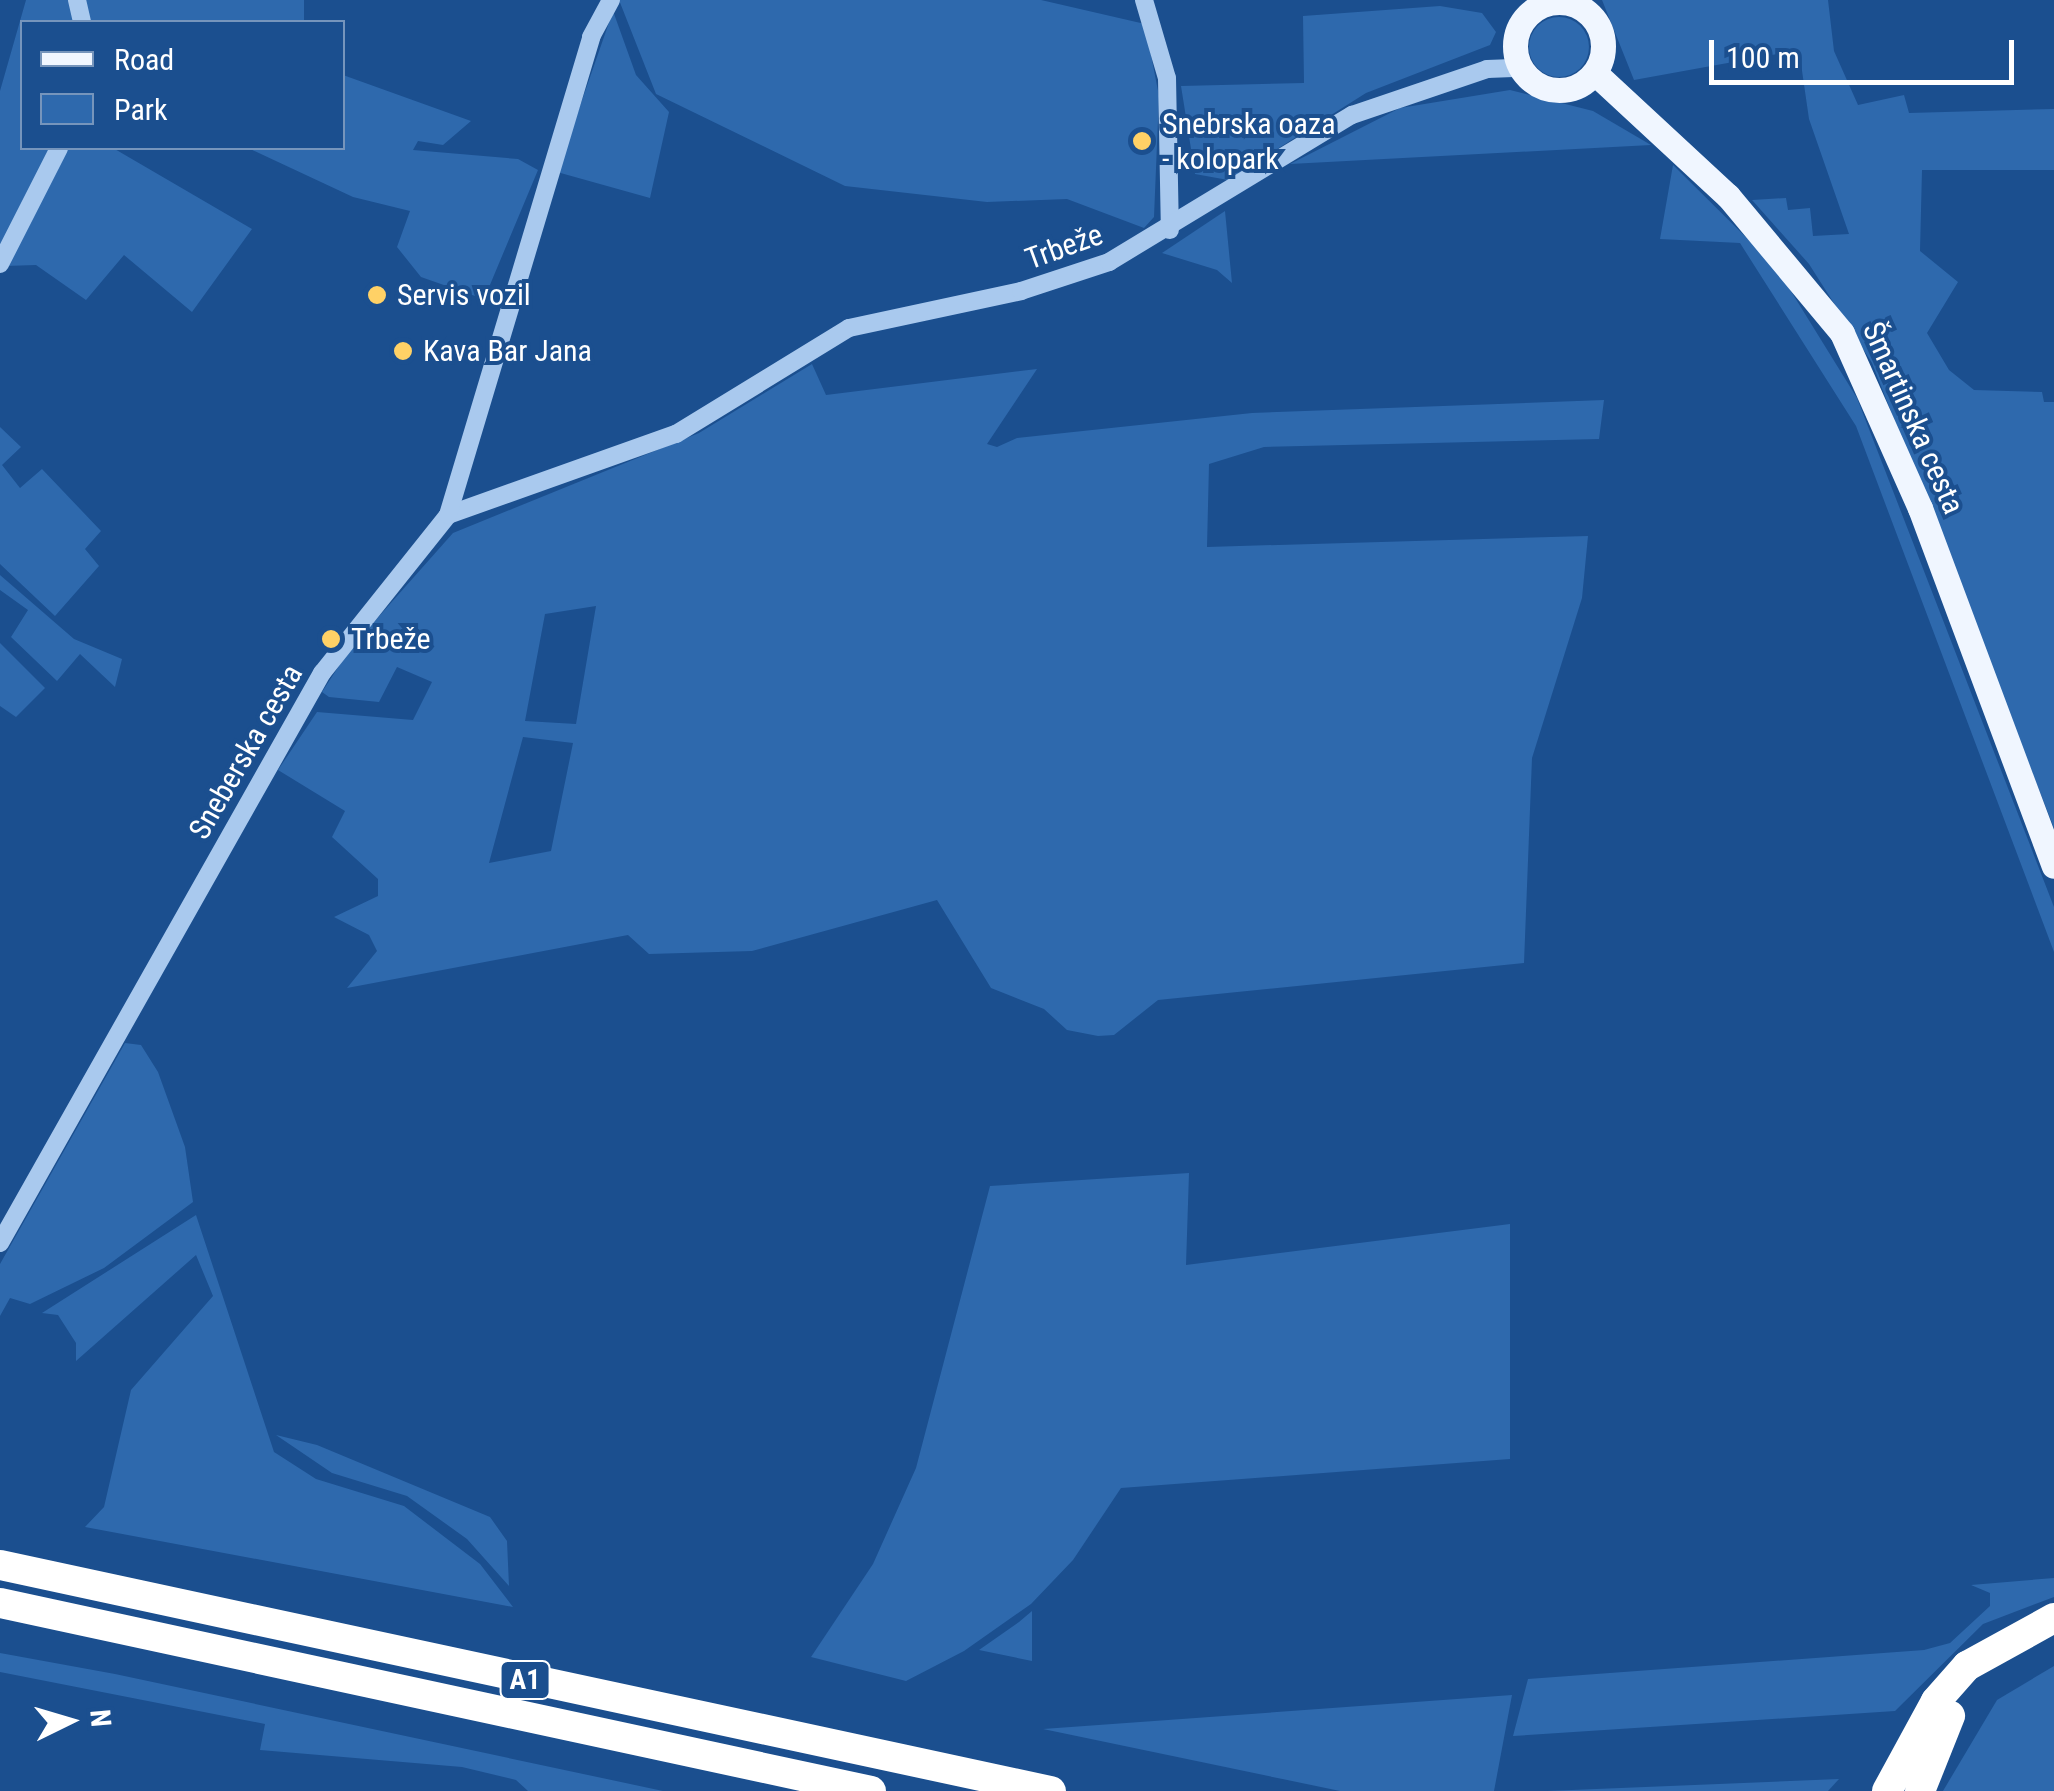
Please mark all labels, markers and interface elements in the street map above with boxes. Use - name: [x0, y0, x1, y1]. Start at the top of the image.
- legend: [20, 20, 345, 150]
- scale bar: [1714, 20, 2019, 82]
- text: 100 m: [1726, 40, 1800, 75]
- text: Road: [114, 42, 174, 77]
- text: Park: [114, 92, 168, 127]
- place label: Snebrska oaza - kolopark: [1162, 106, 1336, 176]
- marker: Snebrska oaza - kolopark: [1131, 130, 1153, 152]
- street label: Trbeže: [1020, 216, 1108, 278]
- place label: Servis vozil: [397, 277, 531, 313]
- marker: Servis vozil: [366, 284, 388, 306]
- street label: Šmartinska cesta: [1855, 317, 1971, 519]
- place label: Kava Bar Jana: [423, 333, 592, 369]
- marker: Kava Bar Jana: [392, 340, 414, 362]
- place label: Trbeže: [351, 621, 431, 657]
- marker: Trbeže: [320, 628, 342, 650]
- street label: Sneberska cesta: [182, 658, 310, 846]
- road number: A1: [498, 1657, 552, 1703]
- north arrow: [20, 1671, 120, 1771]
- text: N: [83, 1708, 118, 1728]

